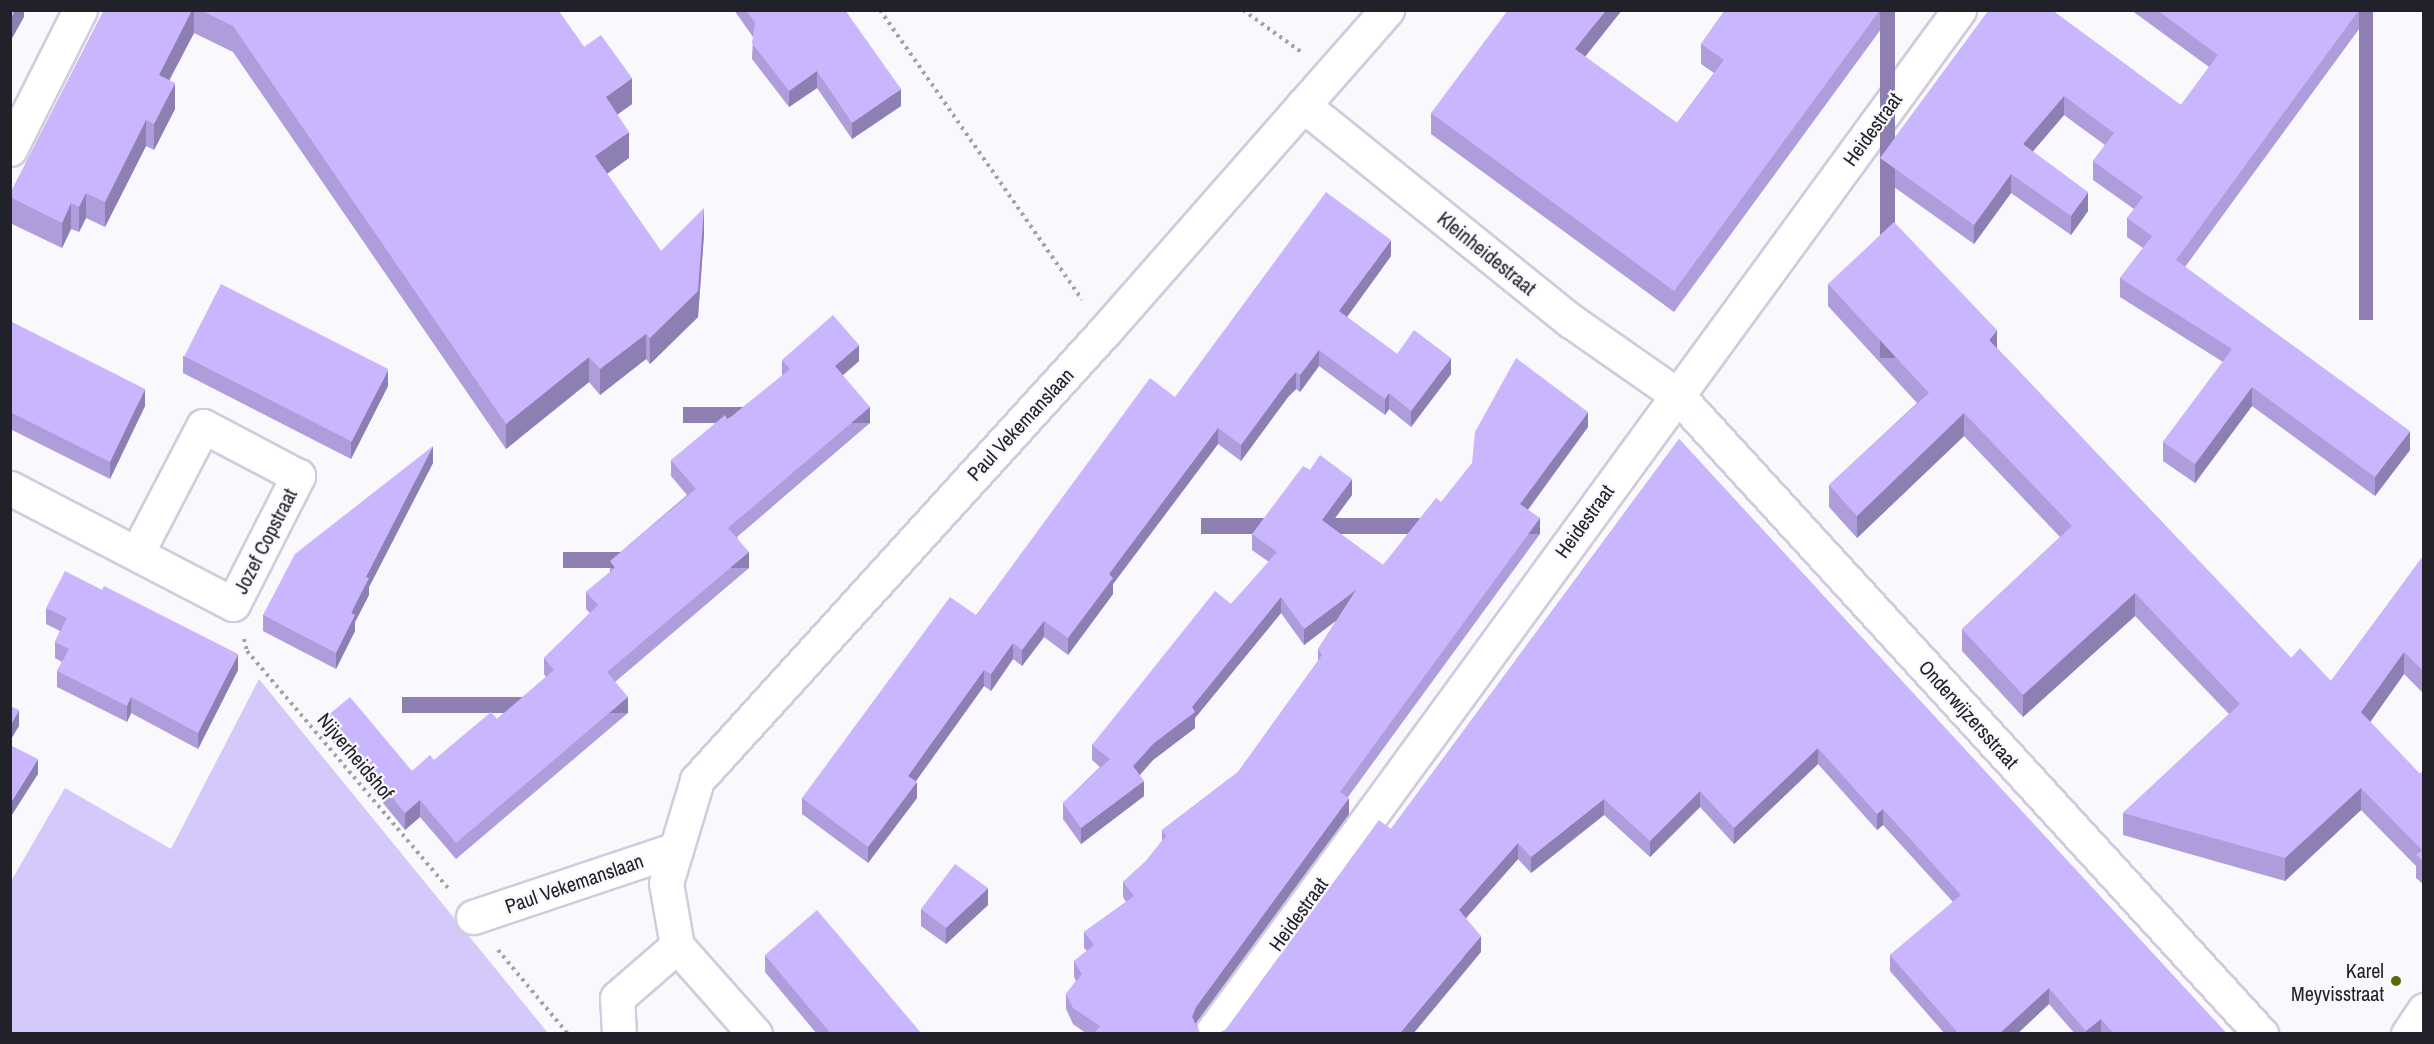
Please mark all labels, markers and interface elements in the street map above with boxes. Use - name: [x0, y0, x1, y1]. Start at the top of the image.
- street label: Heidestraat: [1837, 88, 1907, 170]
- street label: Kleinheidestraat: [1433, 206, 1541, 300]
- street label: Paul Vekemanslaan: [962, 363, 1078, 485]
- street label: Heidestraat: [1549, 480, 1619, 562]
- street label: Jozef Copstraat: [228, 484, 302, 598]
- street label: Onderwijzersstraat: [1914, 655, 2024, 773]
- street label: Nijverheidshof: [313, 708, 399, 804]
- street label: Paul Vekemanslaan: [502, 848, 646, 918]
- street label: Heidestraat: [1263, 873, 1333, 955]
- place label: Karel Meyvisstraat: [2291, 958, 2384, 1005]
- marker: Karel Meyvisstraat: [2389, 974, 2403, 988]

